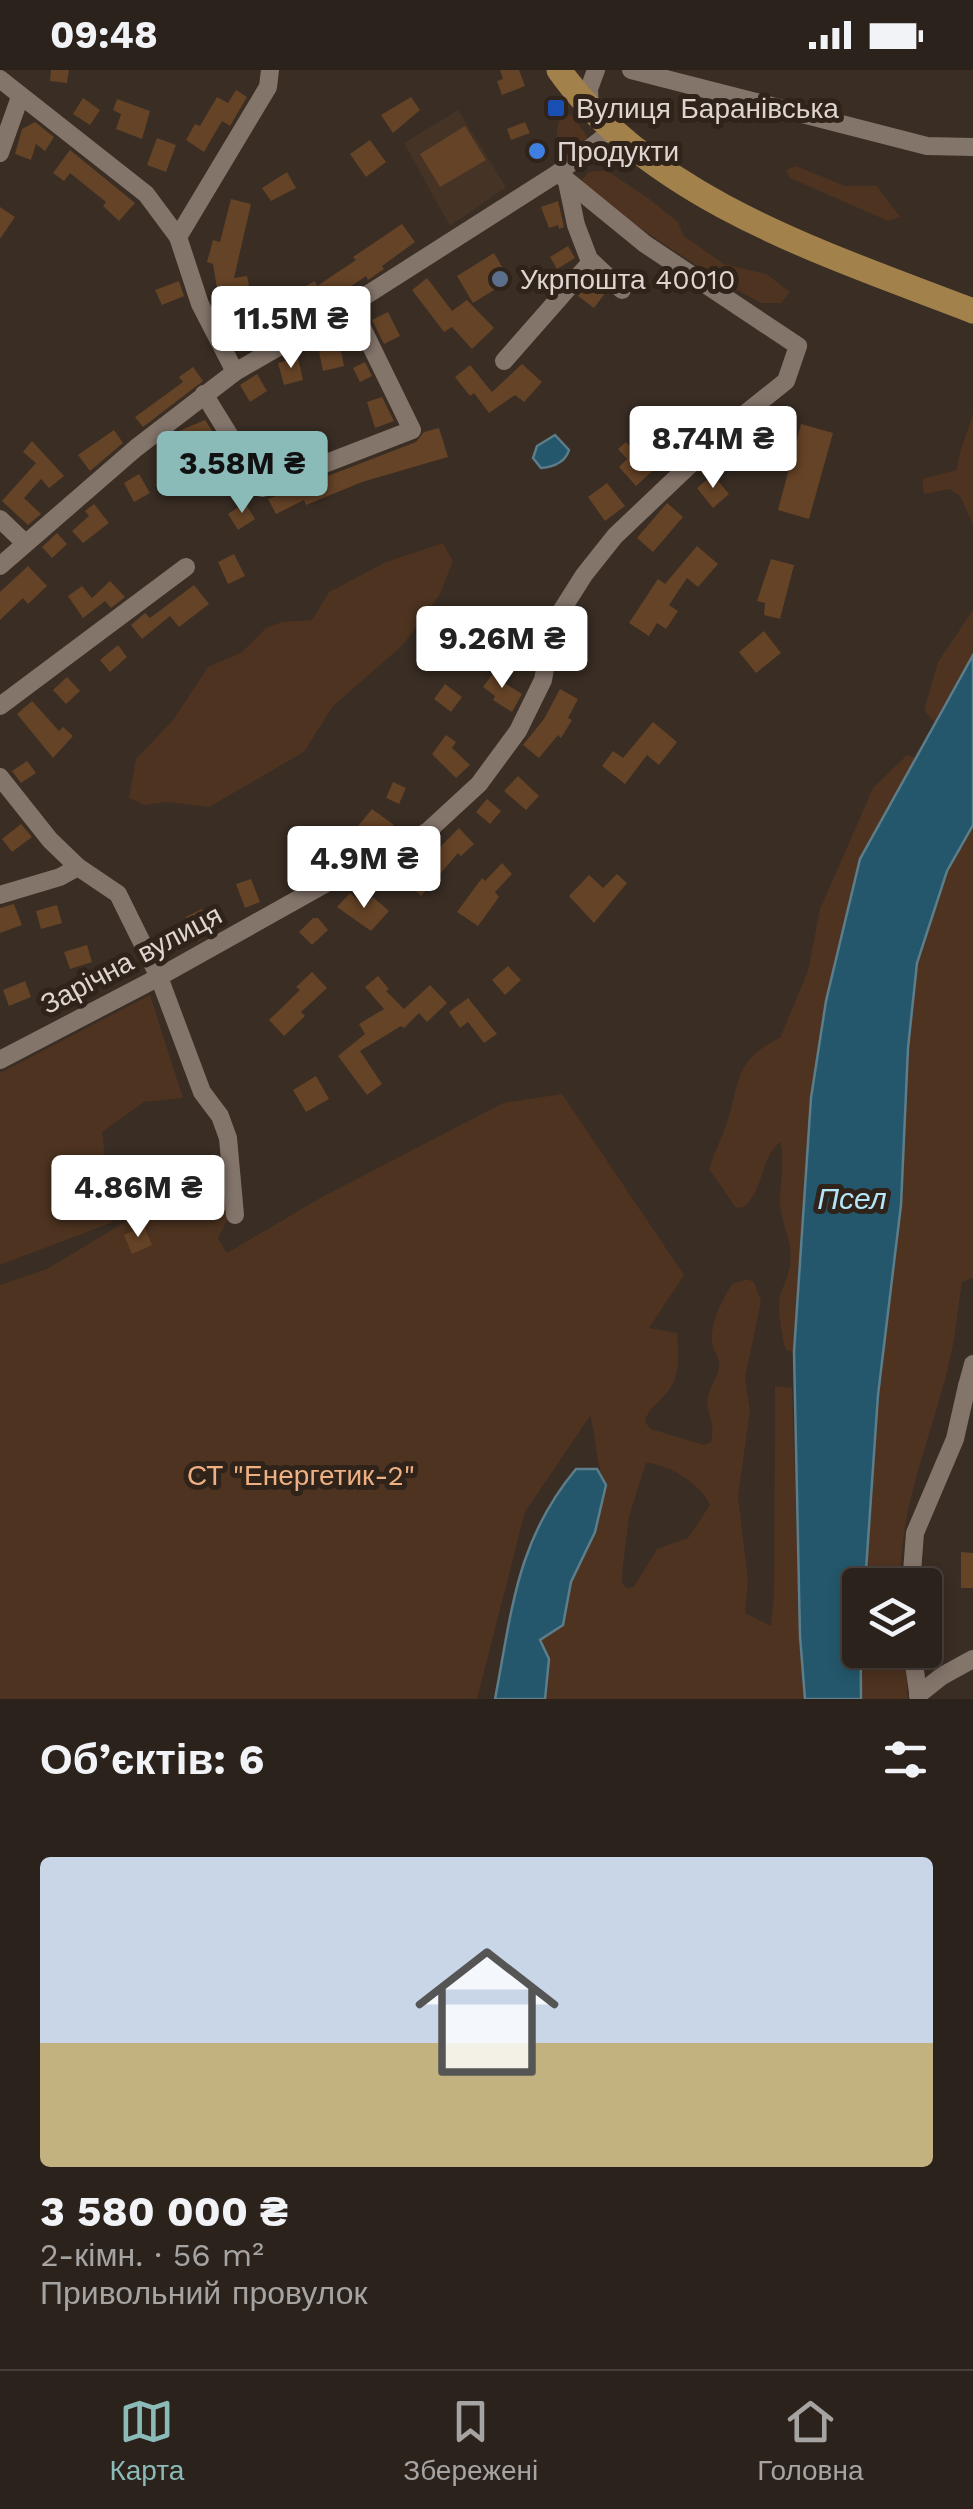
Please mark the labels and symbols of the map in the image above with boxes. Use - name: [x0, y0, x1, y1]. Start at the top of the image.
- place label: Вулиця Баранівська: [576, 92, 839, 125]
- marker: Вулиця Баранівська: [545, 97, 567, 119]
- place label: Продукти: [557, 135, 679, 168]
- marker: Продукти: [526, 140, 548, 162]
- place label: Укрпошта 40010: [520, 263, 735, 296]
- marker: Укрпошта 40010: [489, 268, 511, 290]
- pin: 11.5M ₴: [199, 286, 383, 371]
- pin: 8.74M ₴: [621, 406, 805, 491]
- pin: 3.58M ₴: [150, 431, 334, 516]
- pin: 9.26M ₴: [410, 606, 594, 691]
- pin: 4.9M ₴: [283, 826, 445, 911]
- street label: Зарічна вулиця: [35, 898, 227, 1021]
- pin: 4.86M ₴: [46, 1155, 230, 1240]
- water label: Псел: [817, 1181, 887, 1216]
- park label: СТ "Енергетик-2": [187, 1459, 415, 1492]

